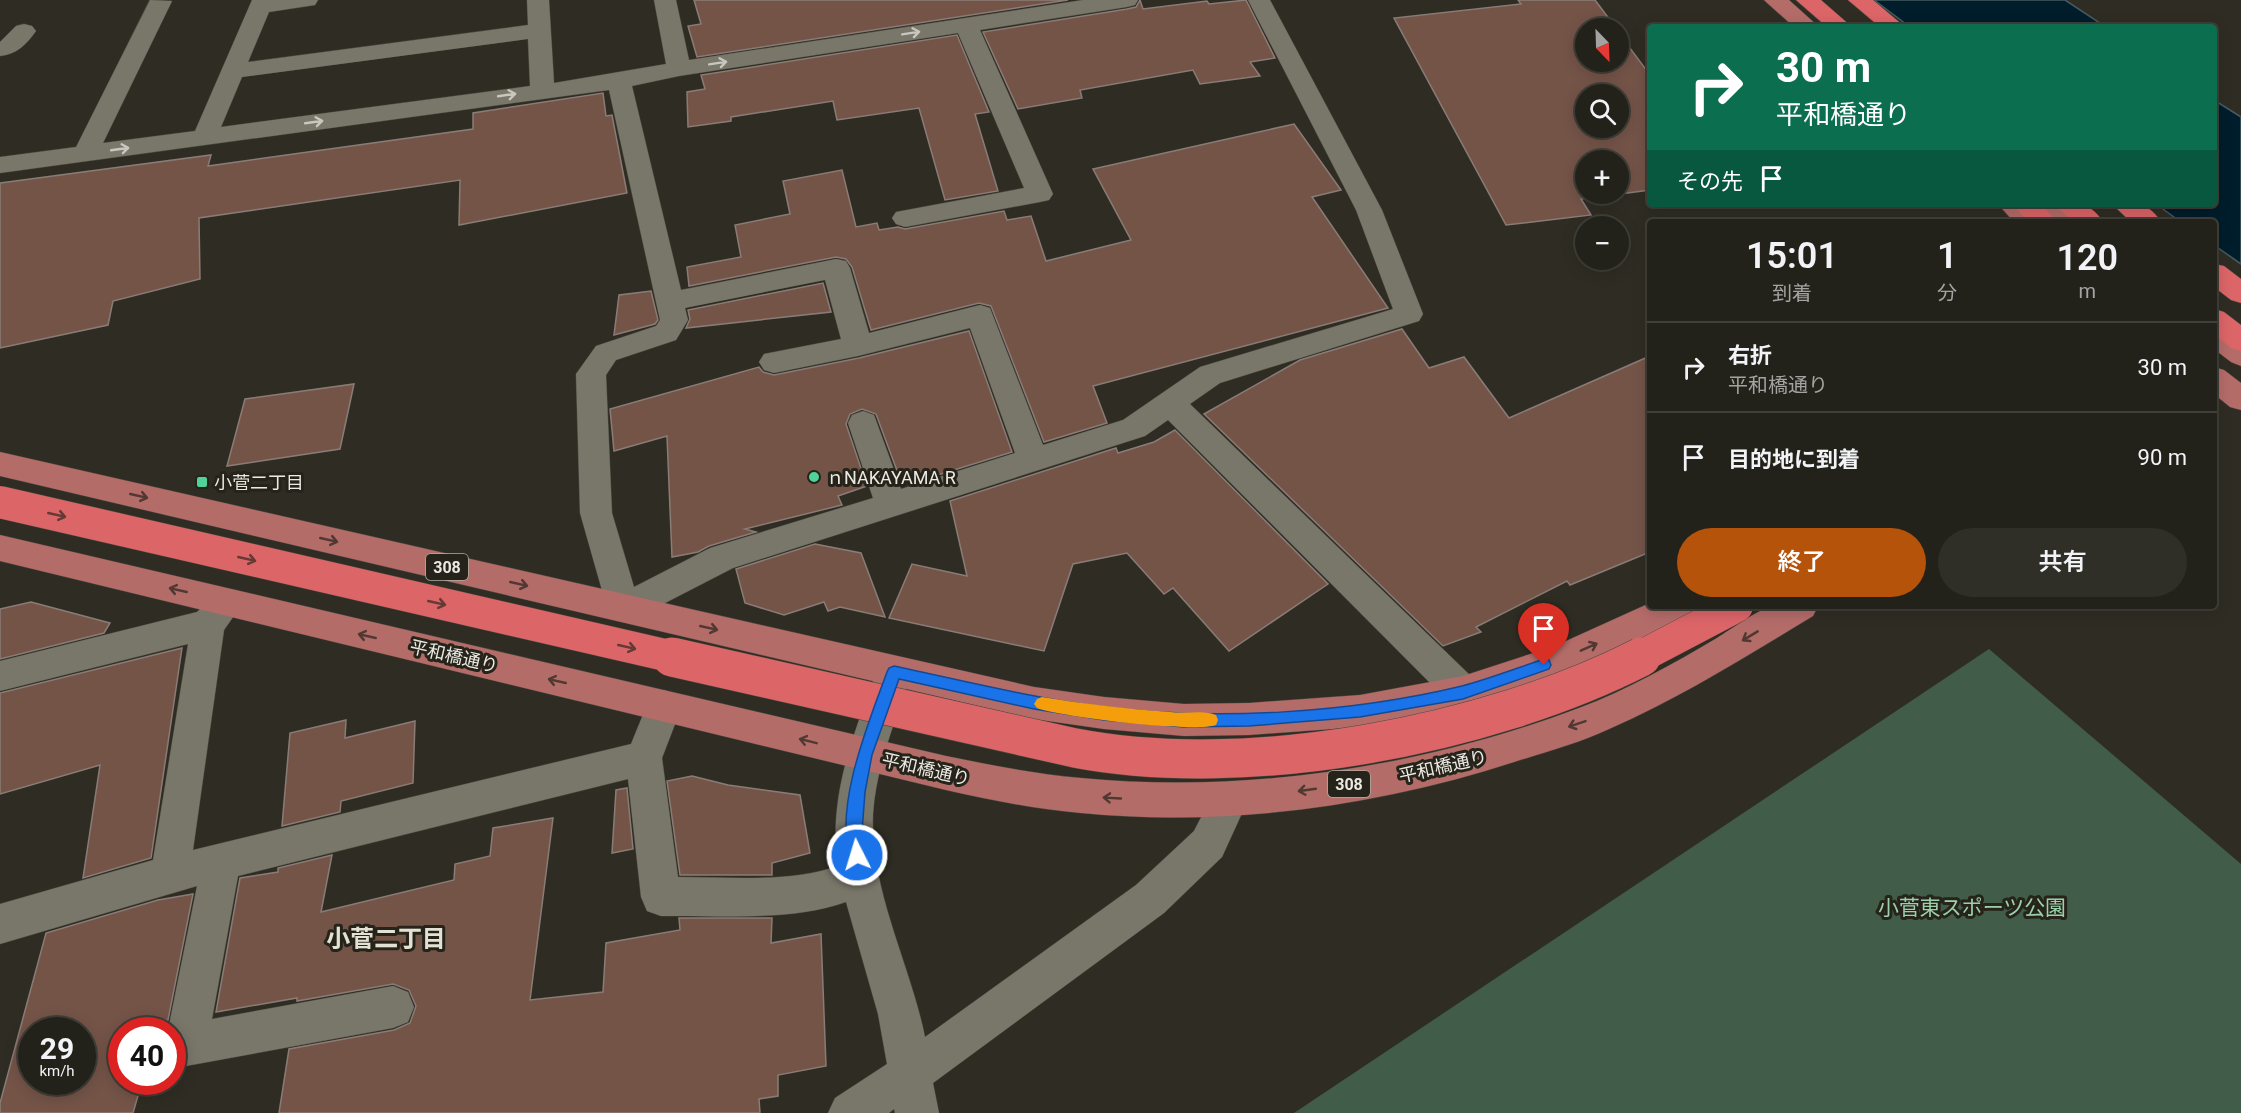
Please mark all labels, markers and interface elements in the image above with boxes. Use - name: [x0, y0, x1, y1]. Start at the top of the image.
- north arrow: [1575, 18, 1629, 72]
- map controls: [1575, 18, 1629, 270]
- one-way arrow: [900, 28, 920, 39]
- text: 30 m: [1776, 43, 1871, 92]
- icon: right: [1677, 48, 1755, 126]
- one-way arrow: [708, 57, 727, 68]
- button: search: [1575, 84, 1629, 138]
- one-way arrow: [496, 89, 516, 100]
- text: 平和橋通り: [1776, 99, 1911, 131]
- one-way arrow: [303, 117, 323, 128]
- one-way arrow: [110, 143, 130, 154]
- button: +: [1575, 150, 1629, 204]
- icon: arrive: [1755, 162, 1788, 195]
- text: その先: [1677, 169, 1743, 194]
- button: −: [1575, 216, 1629, 270]
- text: 15:01: [1746, 235, 1838, 277]
- text: 1: [1937, 235, 1957, 277]
- text: 120: [2056, 237, 2118, 279]
- text: m: [2078, 279, 2096, 303]
- text: 到着: [1772, 281, 1812, 305]
- text: 分: [1937, 281, 1957, 305]
- text: 右折: [1728, 343, 1772, 368]
- icon: right: [1677, 351, 1710, 384]
- text: 30 m: [2138, 355, 2187, 380]
- text: 平和橋通り: [1728, 373, 1828, 397]
- icon: arrive: [1677, 441, 1710, 474]
- text: 90 m: [2138, 445, 2187, 470]
- text: 目的地に到着: [1728, 447, 1860, 472]
- place label: ｎNAKAYAMA R: [826, 467, 956, 488]
- marker: ｎNAKAYAMA R: [807, 470, 821, 484]
- place label: 小菅二丁目: [214, 472, 304, 493]
- marker: 小菅二丁目: [195, 475, 209, 489]
- one-way arrow: [129, 491, 148, 503]
- one-way arrow: [47, 509, 66, 521]
- button: 終了: [1677, 528, 1926, 597]
- button: 共有: [1938, 528, 2187, 597]
- one-way arrow: [319, 535, 338, 546]
- one-way arrow: [237, 553, 256, 565]
- road number: 308: [426, 554, 468, 580]
- one-way arrow: [509, 578, 528, 590]
- one-way arrow: [168, 584, 187, 596]
- one-way arrow: [427, 597, 446, 609]
- pin: [1518, 603, 1569, 665]
- icon: arrive: [1527, 612, 1560, 645]
- one-way arrow: [699, 623, 718, 635]
- one-way arrow: [358, 629, 377, 641]
- one-way arrow: [1742, 630, 1759, 642]
- street label: 平和橋通り: [408, 636, 500, 676]
- one-way arrow: [617, 641, 636, 653]
- one-way arrow: [1580, 641, 1598, 652]
- one-way arrow: [548, 674, 567, 686]
- one-way arrow: [1568, 720, 1587, 731]
- one-way arrow: [798, 735, 817, 747]
- street label: 平和橋通り: [1397, 746, 1489, 786]
- street label: 平和橋通り: [880, 749, 972, 789]
- road number: 308: [1328, 771, 1370, 797]
- one-way arrow: [1297, 785, 1317, 796]
- one-way arrow: [1103, 793, 1123, 804]
- position arrow: [825, 823, 889, 887]
- park label: 小菅東スポーツ公園: [1878, 896, 2066, 920]
- district label: 小菅二丁目: [326, 925, 446, 953]
- speed limit sign: 40: [108, 1017, 186, 1095]
- text: 29: [40, 1031, 74, 1066]
- text: km/h: [39, 1062, 75, 1080]

